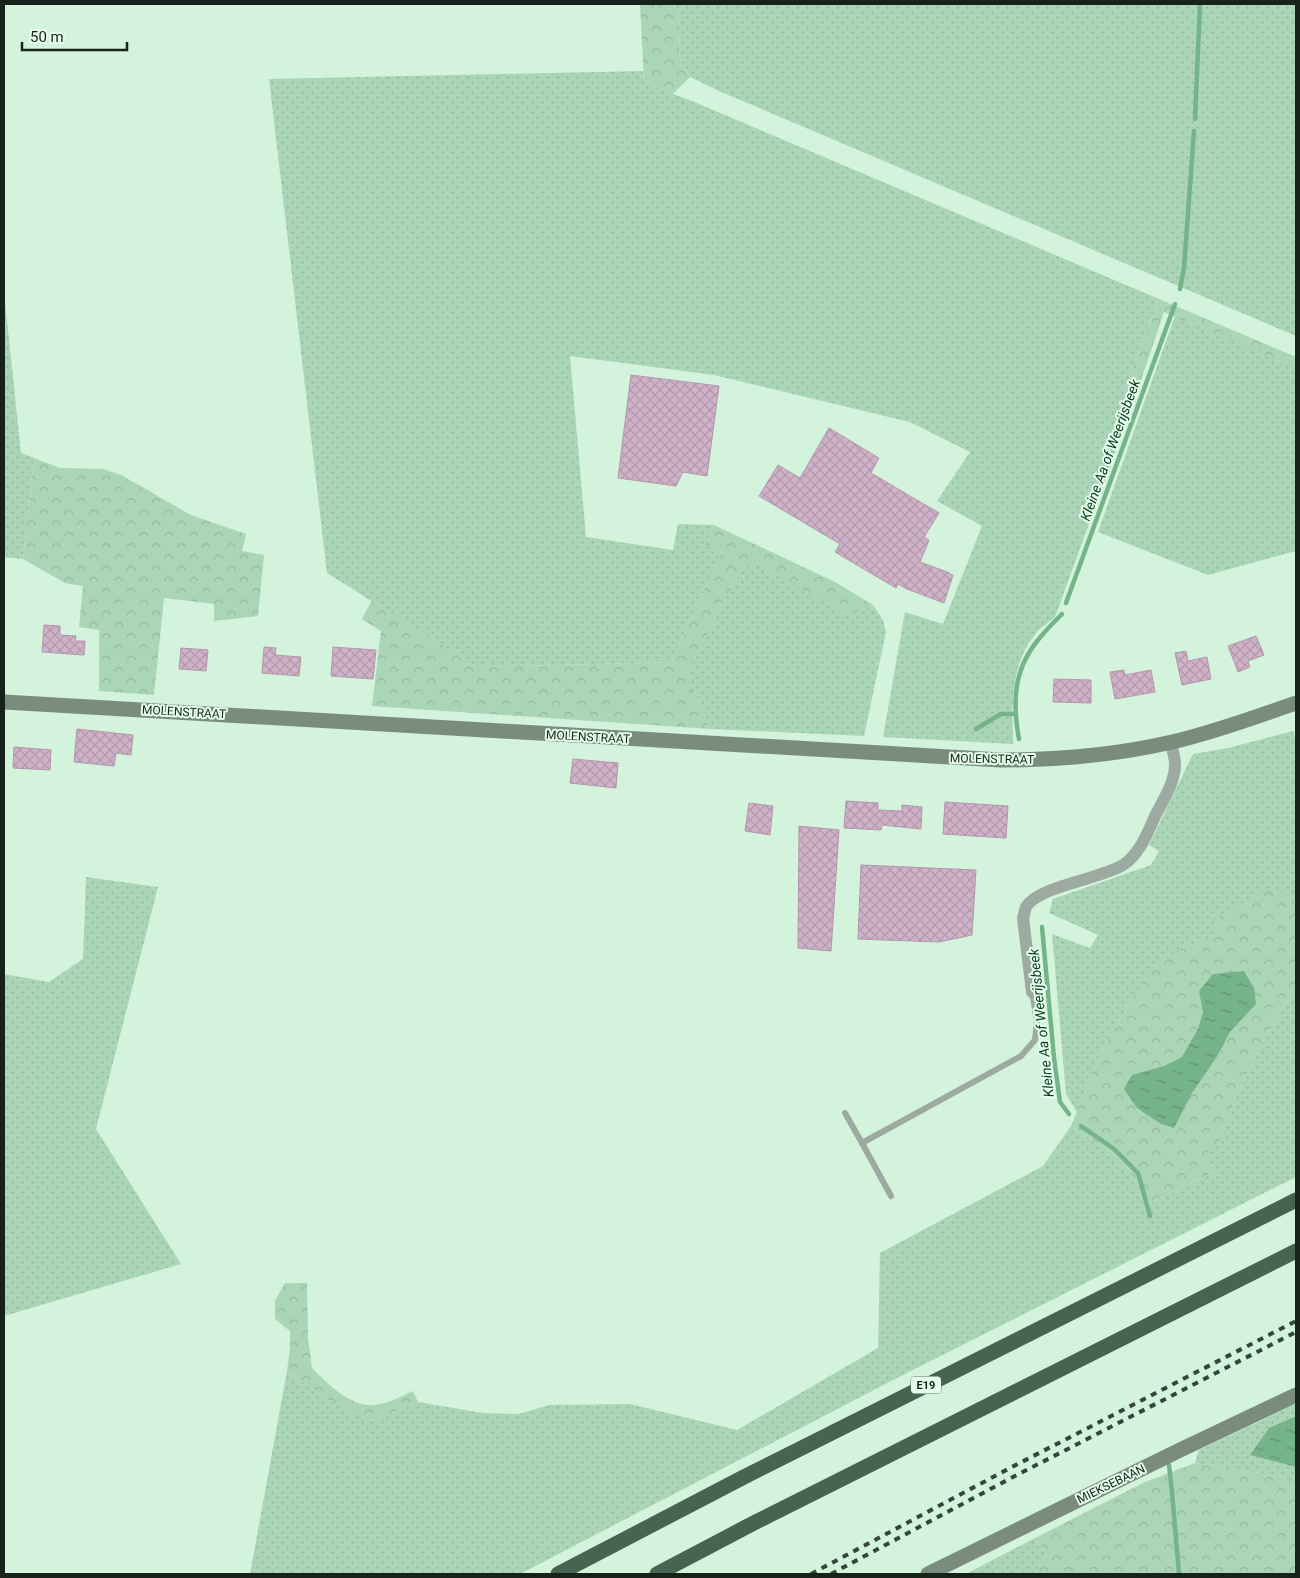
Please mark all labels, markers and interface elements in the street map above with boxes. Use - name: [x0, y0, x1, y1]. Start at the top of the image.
- scale bar: [22, 20, 128, 52]
- text: 50 m: [30, 28, 64, 46]
- water label: Kleine Aa of Weerijsbeek: [1077, 376, 1143, 523]
- street label: MOLENSTRAAT: [142, 703, 226, 721]
- street label: MOLENSTRAAT: [546, 728, 630, 746]
- street label: MOLENSTRAAT: [950, 751, 1034, 767]
- water label: Kleine Aa of Weerijsbeek: [1025, 947, 1057, 1098]
- road number: E19: [911, 1376, 941, 1394]
- street label: MIEKSEBAAN: [1075, 1462, 1147, 1506]

